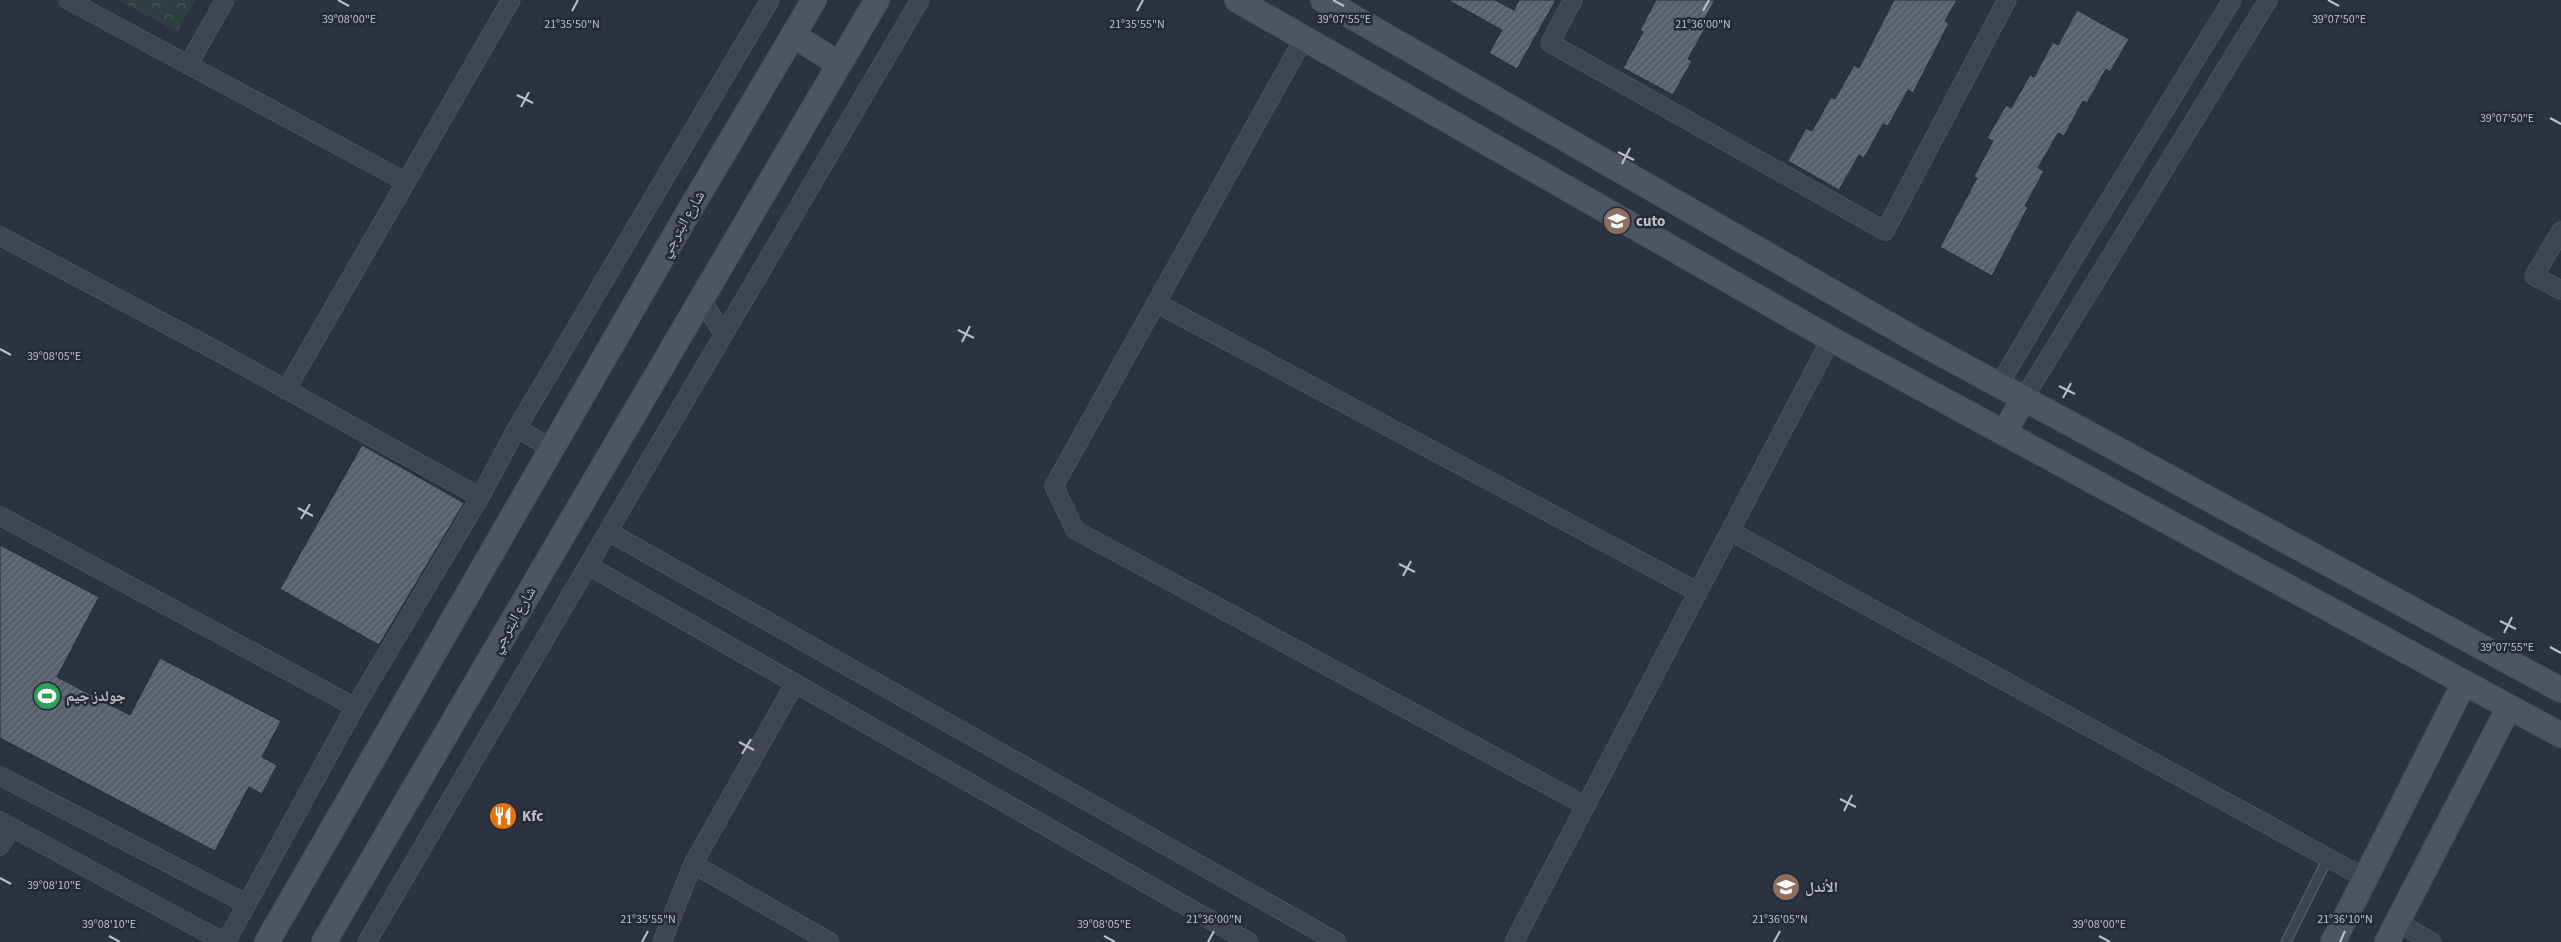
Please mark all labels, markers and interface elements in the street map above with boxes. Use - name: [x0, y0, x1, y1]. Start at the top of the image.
- text: 39°08'00"E: [322, 11, 376, 28]
- text: 39°07'55"E: [1317, 11, 1371, 28]
- text: 39°07'50"E: [2312, 11, 2366, 28]
- text: 21°35'50"N: [544, 16, 600, 33]
- text: 21°35'55"N: [1109, 16, 1165, 33]
- text: 21°36'00"N: [1675, 16, 1731, 33]
- text: 39°07'50"E: [2480, 110, 2534, 127]
- street label: شارع البترجي: [655, 187, 711, 262]
- school or university icon: cuto: [1602, 206, 1632, 236]
- place label: cuto: [1636, 211, 1665, 232]
- text: 39°08'05"E: [27, 348, 81, 365]
- street label: شارع البترجي: [486, 583, 542, 658]
- text: 39°07'55"E: [2480, 639, 2534, 656]
- sports icon: جولدز جيم: [32, 681, 62, 711]
- place label: جولدز جيم: [66, 686, 126, 707]
- restaurant icon: Kfc: [488, 801, 518, 831]
- place label: Kfc: [522, 806, 543, 827]
- school or university icon: الأندل: [1771, 872, 1801, 902]
- text: 39°08'10"E: [27, 877, 81, 894]
- place label: الأندل: [1805, 877, 1838, 898]
- text: 21°35'55"N: [620, 911, 676, 928]
- text: 21°36'00"N: [1186, 911, 1242, 928]
- text: 21°36'05"N: [1752, 911, 1808, 928]
- text: 21°36'10"N: [2317, 911, 2373, 928]
- text: 39°08'10"E: [82, 916, 136, 933]
- text: 39°08'05"E: [1077, 916, 1131, 933]
- text: 39°08'00"E: [2072, 916, 2126, 933]

